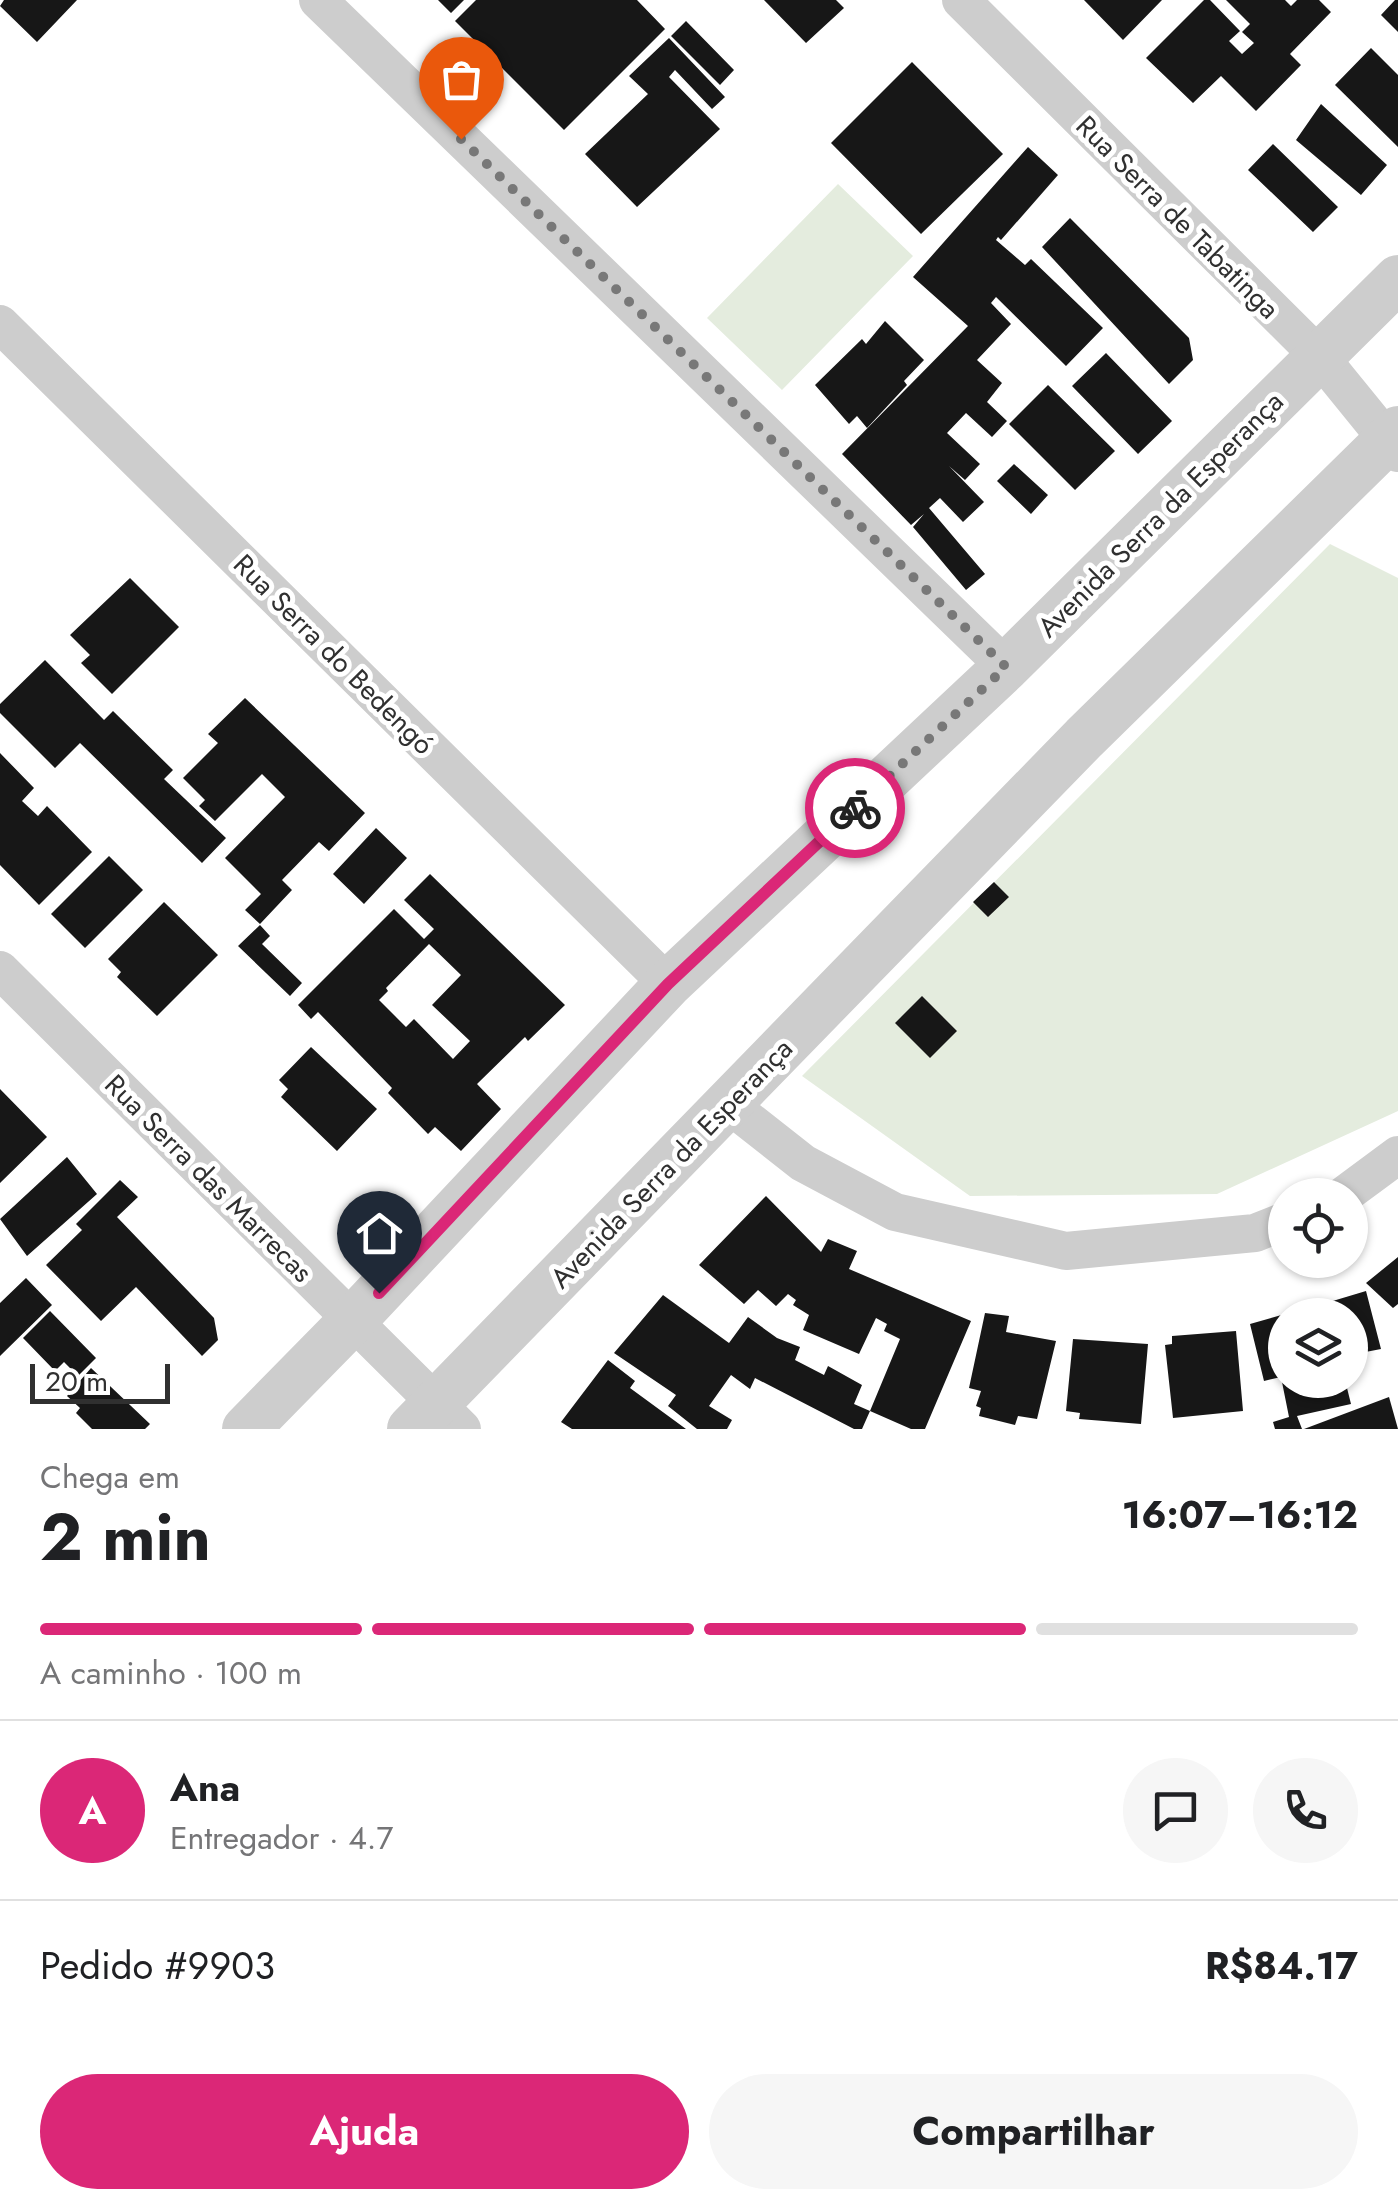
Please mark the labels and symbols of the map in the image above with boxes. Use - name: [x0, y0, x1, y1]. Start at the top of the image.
- pin: [419, 37, 504, 140]
- street label: Rua Serra de Tabatinga: [1067, 106, 1289, 328]
- street label: Avenida Serra da Esperança: [1028, 382, 1293, 647]
- street label: Rua Serra do Bedengó: [224, 545, 443, 764]
- courier: [805, 758, 905, 858]
- street label: Avenida Serra da Esperança: [541, 1029, 802, 1298]
- street label: Rua Serra das Marrecas: [95, 1065, 322, 1292]
- pin: [337, 1191, 422, 1294]
- scale bar: [30, 1359, 170, 1404]

